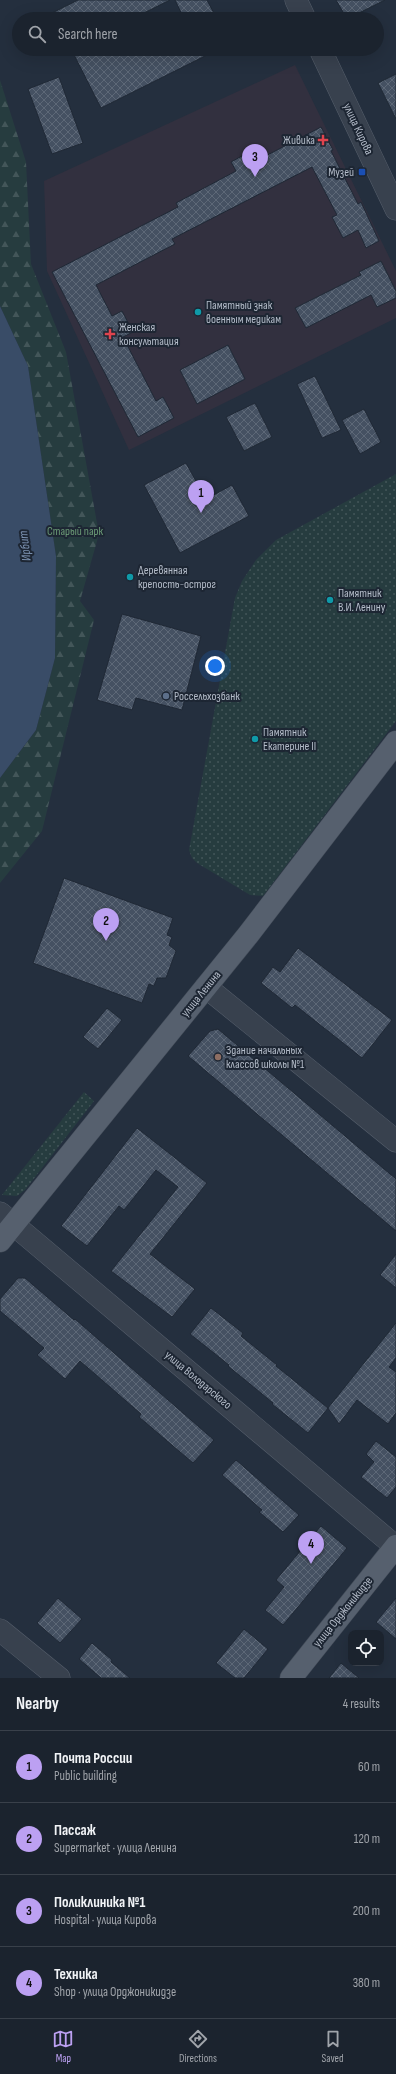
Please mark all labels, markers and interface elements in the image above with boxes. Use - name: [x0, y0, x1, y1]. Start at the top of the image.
- search box: [12, 12, 384, 56]
- icon: search: [26, 23, 48, 45]
- text: Search here: [58, 25, 118, 44]
- street label: улица Кирова: [340, 101, 377, 158]
- place label: Живика: [283, 133, 315, 148]
- marker: Живика: [318, 135, 328, 145]
- pin: 3: [242, 144, 268, 177]
- place label: Музей: [328, 165, 354, 180]
- marker: Музей: [357, 167, 367, 177]
- place label: Памятный знак военным медикам: [206, 298, 281, 327]
- marker: Памятный знак военным медикам: [193, 307, 203, 317]
- place label: Женская консультация: [119, 320, 179, 349]
- marker: Женская консультация: [104, 328, 116, 340]
- pin: 1: [188, 480, 214, 513]
- park label: Старый парк: [47, 524, 104, 539]
- water label: Ирбит: [15, 530, 35, 562]
- place label: Деревянная крепость-острог: [138, 563, 216, 592]
- marker: Деревянная крепость-острог: [125, 572, 135, 582]
- place label: Памятник В.И. Ленину: [338, 586, 386, 615]
- marker: Памятник В.И. Ленину: [325, 595, 335, 605]
- your location: [205, 656, 225, 676]
- place label: Россельхозбанк: [174, 689, 240, 704]
- marker: Россельхозбанк: [161, 691, 171, 701]
- place label: Памятник Екатерине II: [263, 725, 316, 754]
- marker: Памятник Екатерине II: [250, 734, 260, 744]
- pin: 2: [93, 908, 119, 941]
- street label: улица Ленина: [178, 968, 224, 1020]
- place label: Здание начальных классов школы №1: [226, 1043, 305, 1072]
- marker: Здание начальных классов школы №1: [213, 1052, 223, 1062]
- street label: улица Володарского: [161, 1348, 235, 1412]
- pin: 4: [298, 1531, 324, 1564]
- street label: улица Орджоникидзе: [310, 1574, 376, 1650]
- map controls: [348, 1630, 384, 1666]
- button: locate: [348, 1630, 384, 1666]
- text: Nearby: [16, 1694, 59, 1714]
- text: 4 results: [343, 1696, 380, 1712]
- text: Почта России: [54, 1749, 132, 1768]
- text: 1: [26, 1759, 32, 1775]
- text: 60 m: [358, 1759, 380, 1775]
- text: Public building: [54, 1768, 117, 1784]
- text: Пассаж: [54, 1821, 96, 1840]
- text: 2: [26, 1831, 32, 1847]
- text: 120 m: [354, 1831, 380, 1847]
- text: Supermarket · улица Ленина: [54, 1840, 177, 1856]
- text: Поликлиника №1: [54, 1893, 145, 1912]
- text: 3: [26, 1903, 32, 1919]
- text: 200 m: [353, 1903, 380, 1919]
- text: Hospital · улица Кирова: [54, 1912, 156, 1928]
- text: Техника: [54, 1965, 98, 1984]
- text: 4: [26, 1975, 32, 1991]
- text: 380 m: [353, 1975, 380, 1991]
- text: Shop · улица Орджоникидзе: [54, 1984, 176, 2000]
- tab: Map: [52, 2028, 74, 2065]
- tab: Directions: [179, 2028, 217, 2065]
- tab: Saved: [322, 2028, 344, 2065]

